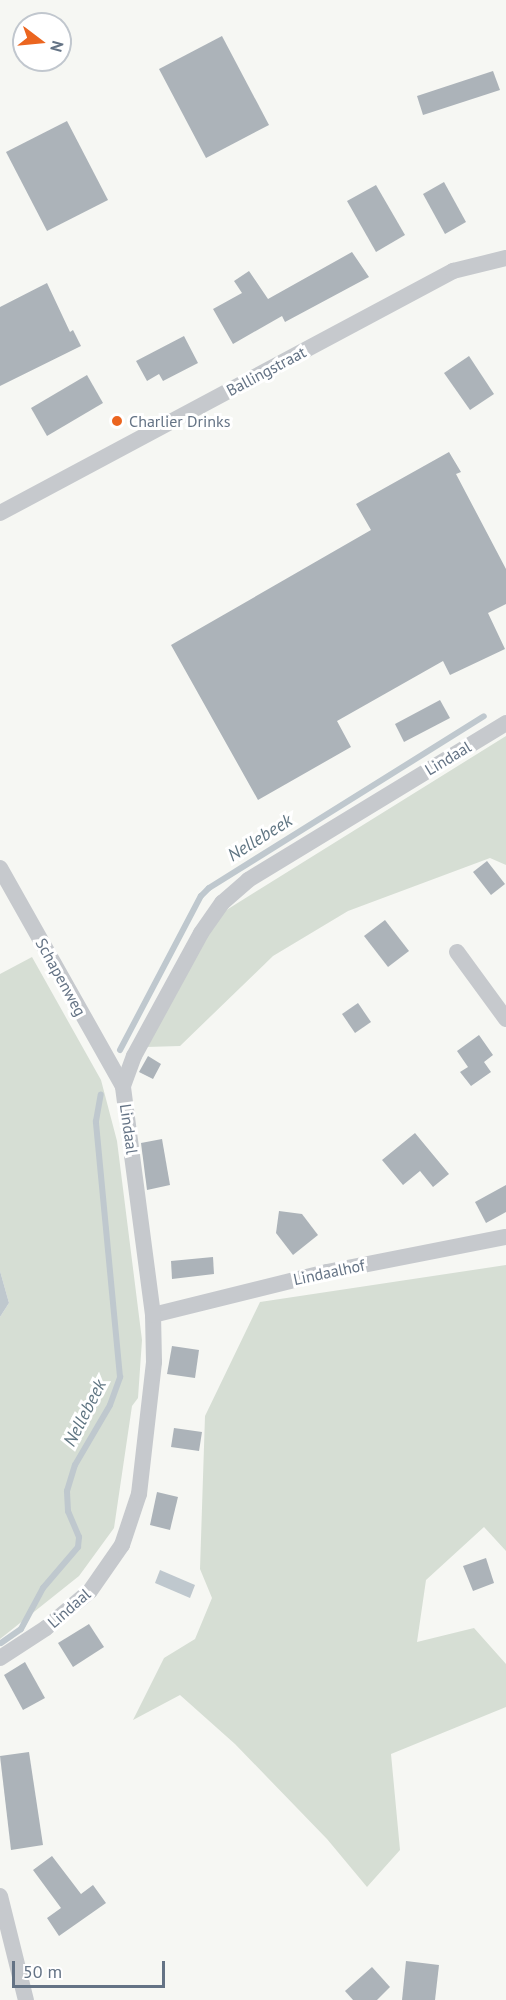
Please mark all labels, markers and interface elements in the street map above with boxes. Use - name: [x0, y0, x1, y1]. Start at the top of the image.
- north arrow: [12, 12, 72, 72]
- text: N: [46, 39, 68, 54]
- street label: Ballingstraat: [223, 342, 309, 400]
- place label: Charlier Drinks: [129, 411, 230, 431]
- marker: Charlier Drinks: [110, 414, 124, 428]
- street label: Lindaal: [421, 737, 475, 779]
- water label: Nellebeek: [224, 810, 296, 866]
- street label: Schapenweg: [32, 935, 90, 1019]
- street label: Lindaal: [116, 1103, 142, 1155]
- street label: Lindaalhof: [291, 1255, 367, 1289]
- water label: Nellebeek: [59, 1376, 111, 1450]
- street label: Lindaal: [44, 1584, 94, 1632]
- scale bar: [15, 1949, 168, 1987]
- text: 50 m: [23, 1960, 62, 1983]

